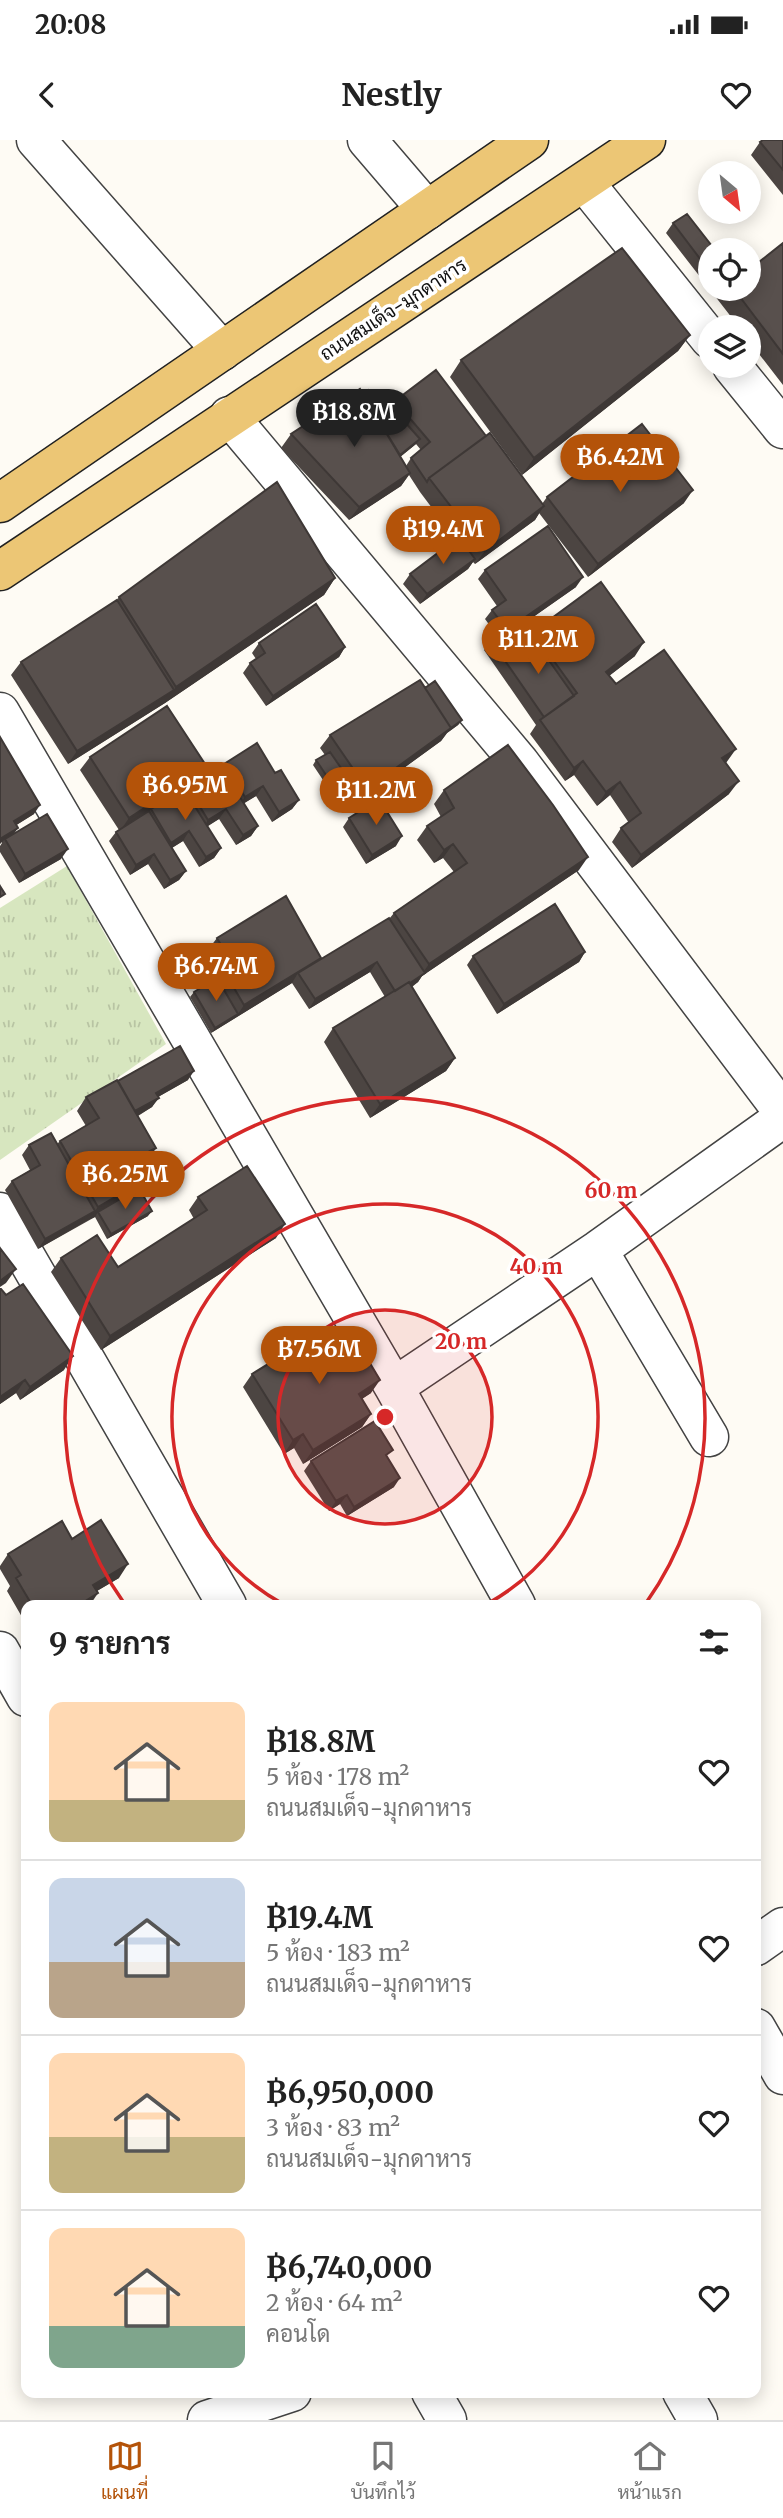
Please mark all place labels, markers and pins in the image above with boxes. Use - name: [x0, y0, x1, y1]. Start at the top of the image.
- pin: ฿18.8M: [297, 390, 411, 449]
- pin: ฿6.42M: [563, 434, 677, 494]
- pin: ฿19.4M: [386, 506, 500, 566]
- pin: ฿11.2M: [481, 616, 595, 676]
- pin: ฿6.95M: [128, 762, 242, 822]
- pin: ฿11.2M: [319, 768, 433, 827]
- pin: ฿6.74M: [159, 944, 273, 1003]
- pin: ฿6.25M: [68, 1152, 182, 1211]
- pin: ฿7.56M: [262, 1326, 376, 1386]
- centre of rings: [373, 1405, 397, 1429]

